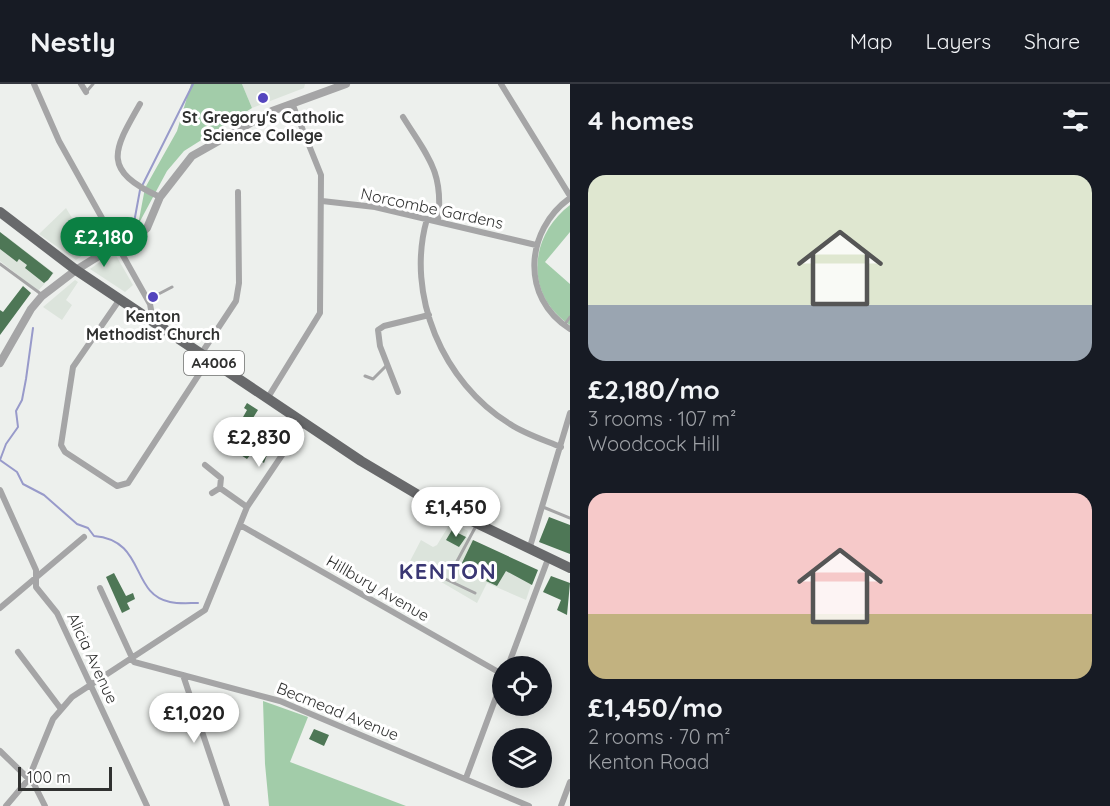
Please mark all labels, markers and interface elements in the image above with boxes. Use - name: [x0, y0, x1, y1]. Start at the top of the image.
- text: Nestly: [30, 24, 116, 59]
- text: Map: [850, 28, 893, 54]
- text: Layers: [926, 28, 991, 54]
- text: Share: [1024, 28, 1080, 54]
- marker: St Gregory's Catholic Science College: [256, 91, 270, 105]
- text: 4 homes: [588, 104, 694, 137]
- icon: filters: [1059, 104, 1092, 137]
- place label: St Gregory's Catholic Science College: [182, 107, 344, 145]
- street label: Norcombe Gardens: [359, 183, 505, 233]
- icon: home: [786, 214, 894, 322]
- pin: £2,180: [55, 217, 153, 268]
- text: £2,180: [75, 224, 133, 249]
- marker: Kenton Methodist Church: [146, 290, 160, 304]
- place label: Kenton Methodist Church: [86, 306, 220, 344]
- road number: A4006: [184, 351, 244, 375]
- text: £2,180/mo: [588, 373, 720, 406]
- text: 3 rooms · 107 m²: [588, 406, 736, 431]
- pin: £2,830: [210, 417, 308, 468]
- text: £2,830: [227, 424, 291, 449]
- text: Woodcock Hill: [588, 431, 720, 456]
- pin: £1,450: [407, 487, 505, 538]
- text: £1,450: [425, 494, 487, 519]
- icon: home: [786, 532, 894, 640]
- street label: Hillbury Avenue: [323, 550, 433, 626]
- district label: KENTON: [399, 557, 497, 585]
- street label: Alicia Avenue: [63, 609, 123, 707]
- map controls: [492, 656, 552, 788]
- button: locate: [492, 656, 552, 716]
- street label: Becmead Avenue: [274, 677, 402, 745]
- text: £1,450/mo: [588, 691, 723, 724]
- pin: £1,020: [145, 693, 243, 744]
- text: £1,020: [163, 700, 225, 725]
- text: 2 rooms · 70 m²: [588, 724, 731, 749]
- button: layers: [492, 728, 552, 788]
- text: Kenton Road: [588, 749, 709, 774]
- scale bar: [18, 764, 112, 792]
- text: 100 m: [27, 767, 71, 787]

